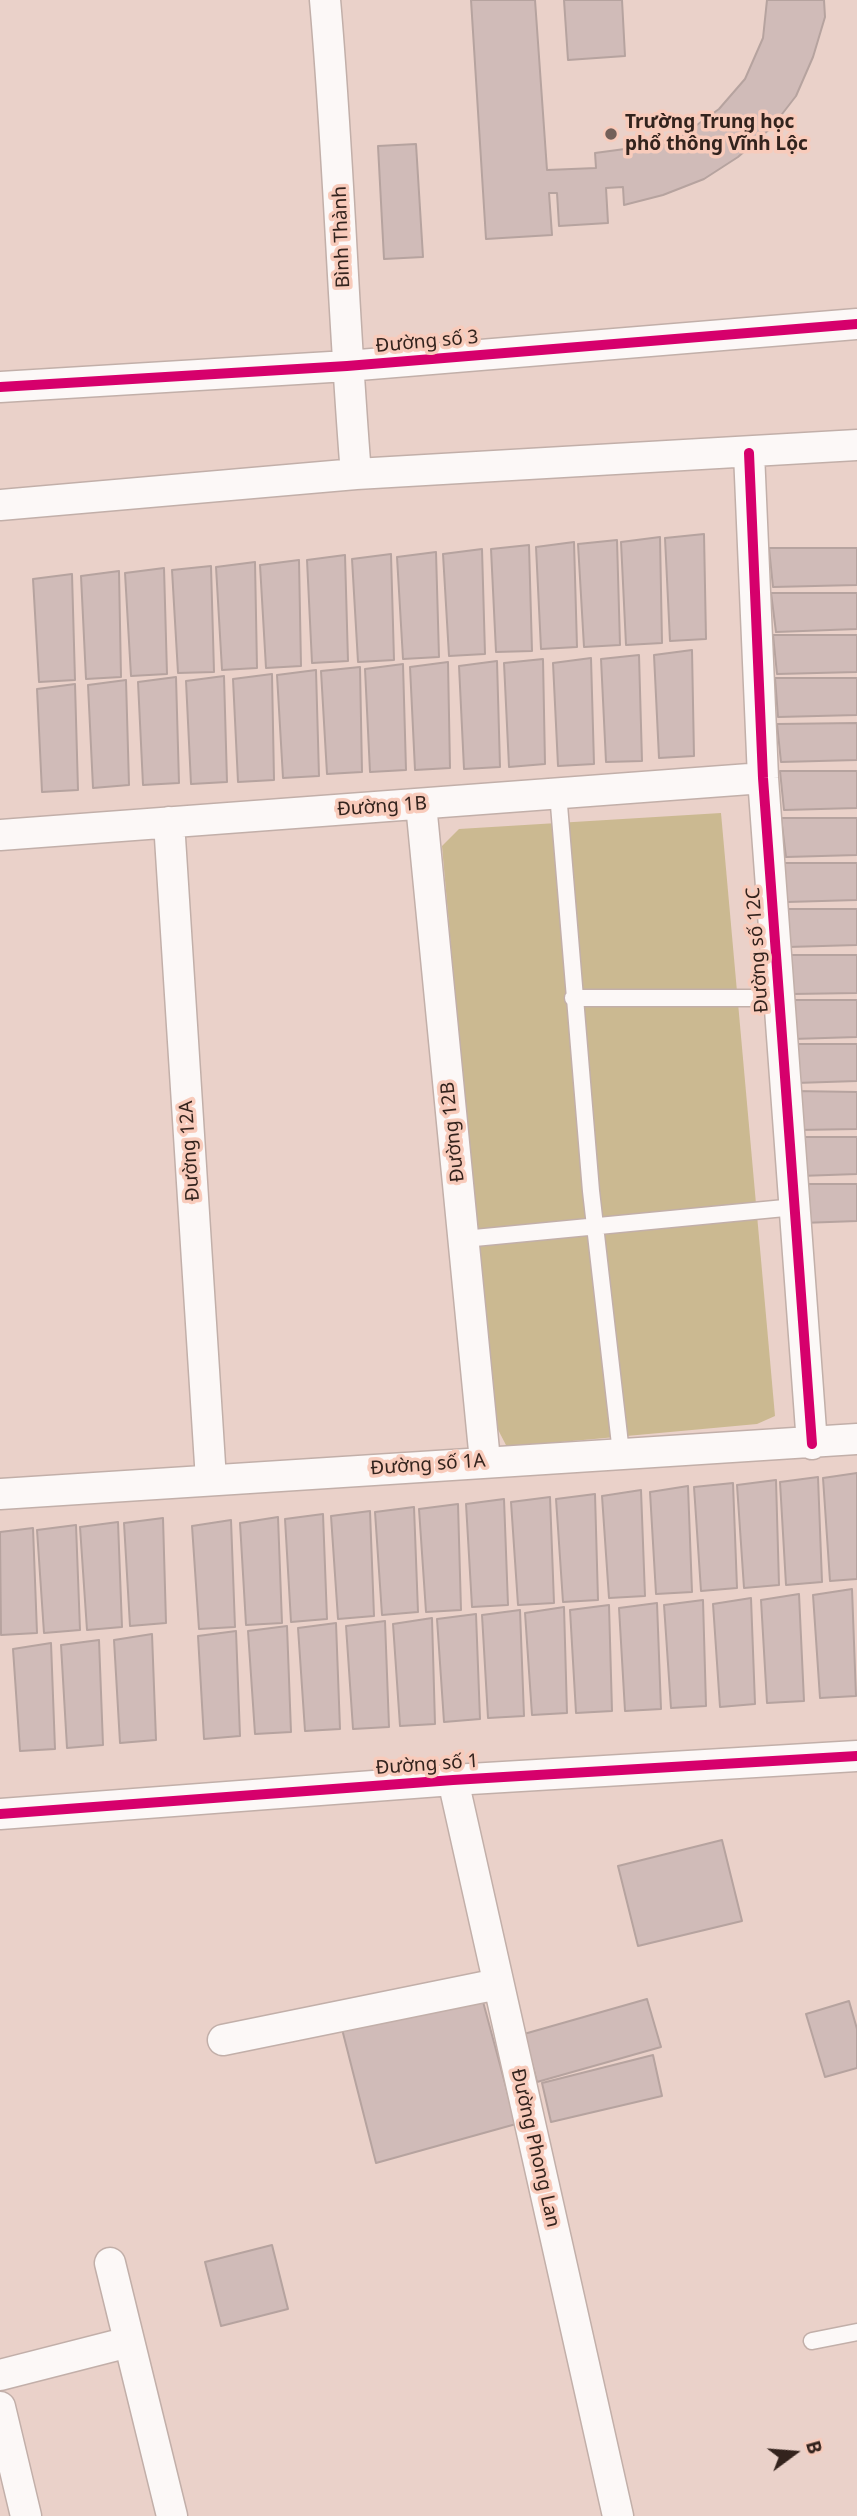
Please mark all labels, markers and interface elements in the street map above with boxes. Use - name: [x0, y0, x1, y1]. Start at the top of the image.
- place label: Trường Trung học phổ thông Vĩnh Lộc: [625, 112, 808, 156]
- marker: Trường Trung học phổ thông Vĩnh Lộc: [603, 126, 619, 142]
- street label: Bình Thành: [329, 186, 355, 288]
- street label: Đường số 3: [375, 326, 479, 358]
- street label: Đường 1B: [336, 792, 428, 822]
- street label: Đường số 12C: [742, 886, 774, 1014]
- street label: Đường 12B: [436, 1081, 470, 1183]
- street label: Đường 12A: [175, 1100, 205, 1202]
- street label: Đường số 1A: [370, 1450, 486, 1480]
- street label: Đường số 1: [375, 1750, 479, 1780]
- street label: Đường Phong Lan: [506, 2066, 564, 2230]
- north arrow: [759, 2418, 829, 2488]
- text: B: [800, 2438, 828, 2457]

